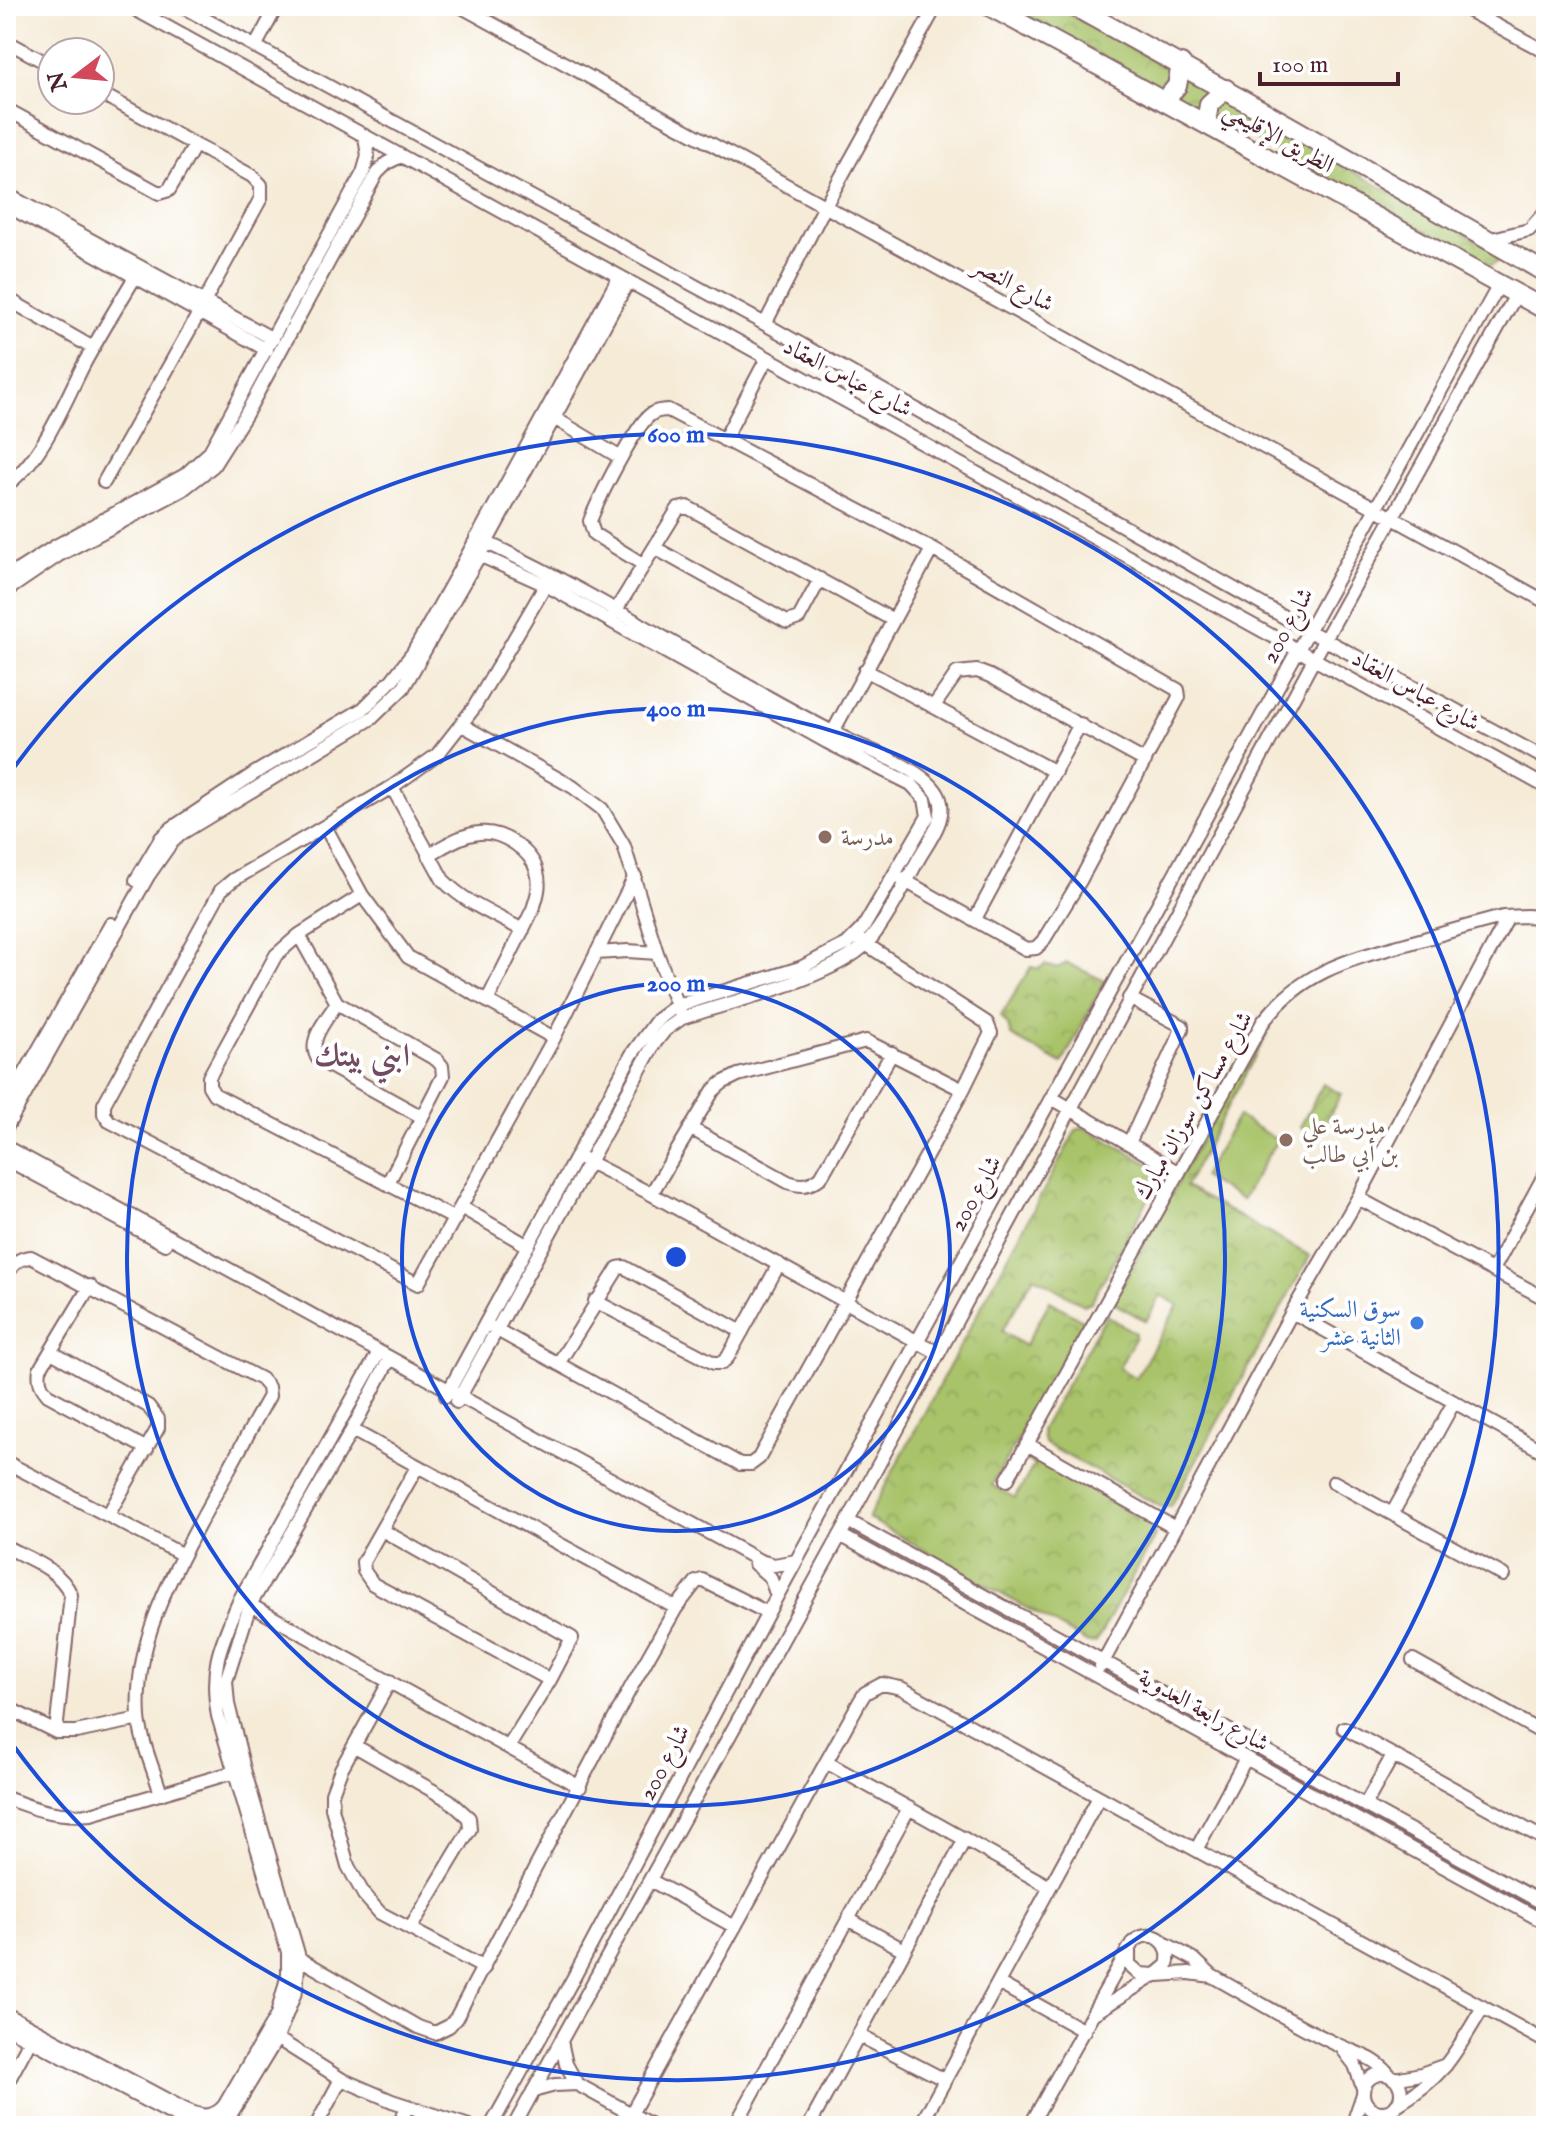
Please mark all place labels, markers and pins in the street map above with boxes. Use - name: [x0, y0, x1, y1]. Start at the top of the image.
- place label: مدرسة: [841, 823, 894, 854]
- marker: مدرسة: [816, 828, 834, 846]
- place label: مدرسة علي بن أبي طالب: [1302, 1112, 1399, 1173]
- marker: مدرسة علي بن أبي طالب: [1277, 1131, 1295, 1149]
- centre of rings: [662, 1243, 690, 1271]
- place label: سوق السكنية الثانية عشر: [1299, 1295, 1401, 1354]
- marker: سوق السكنية الثانية عشر: [1408, 1314, 1426, 1332]

